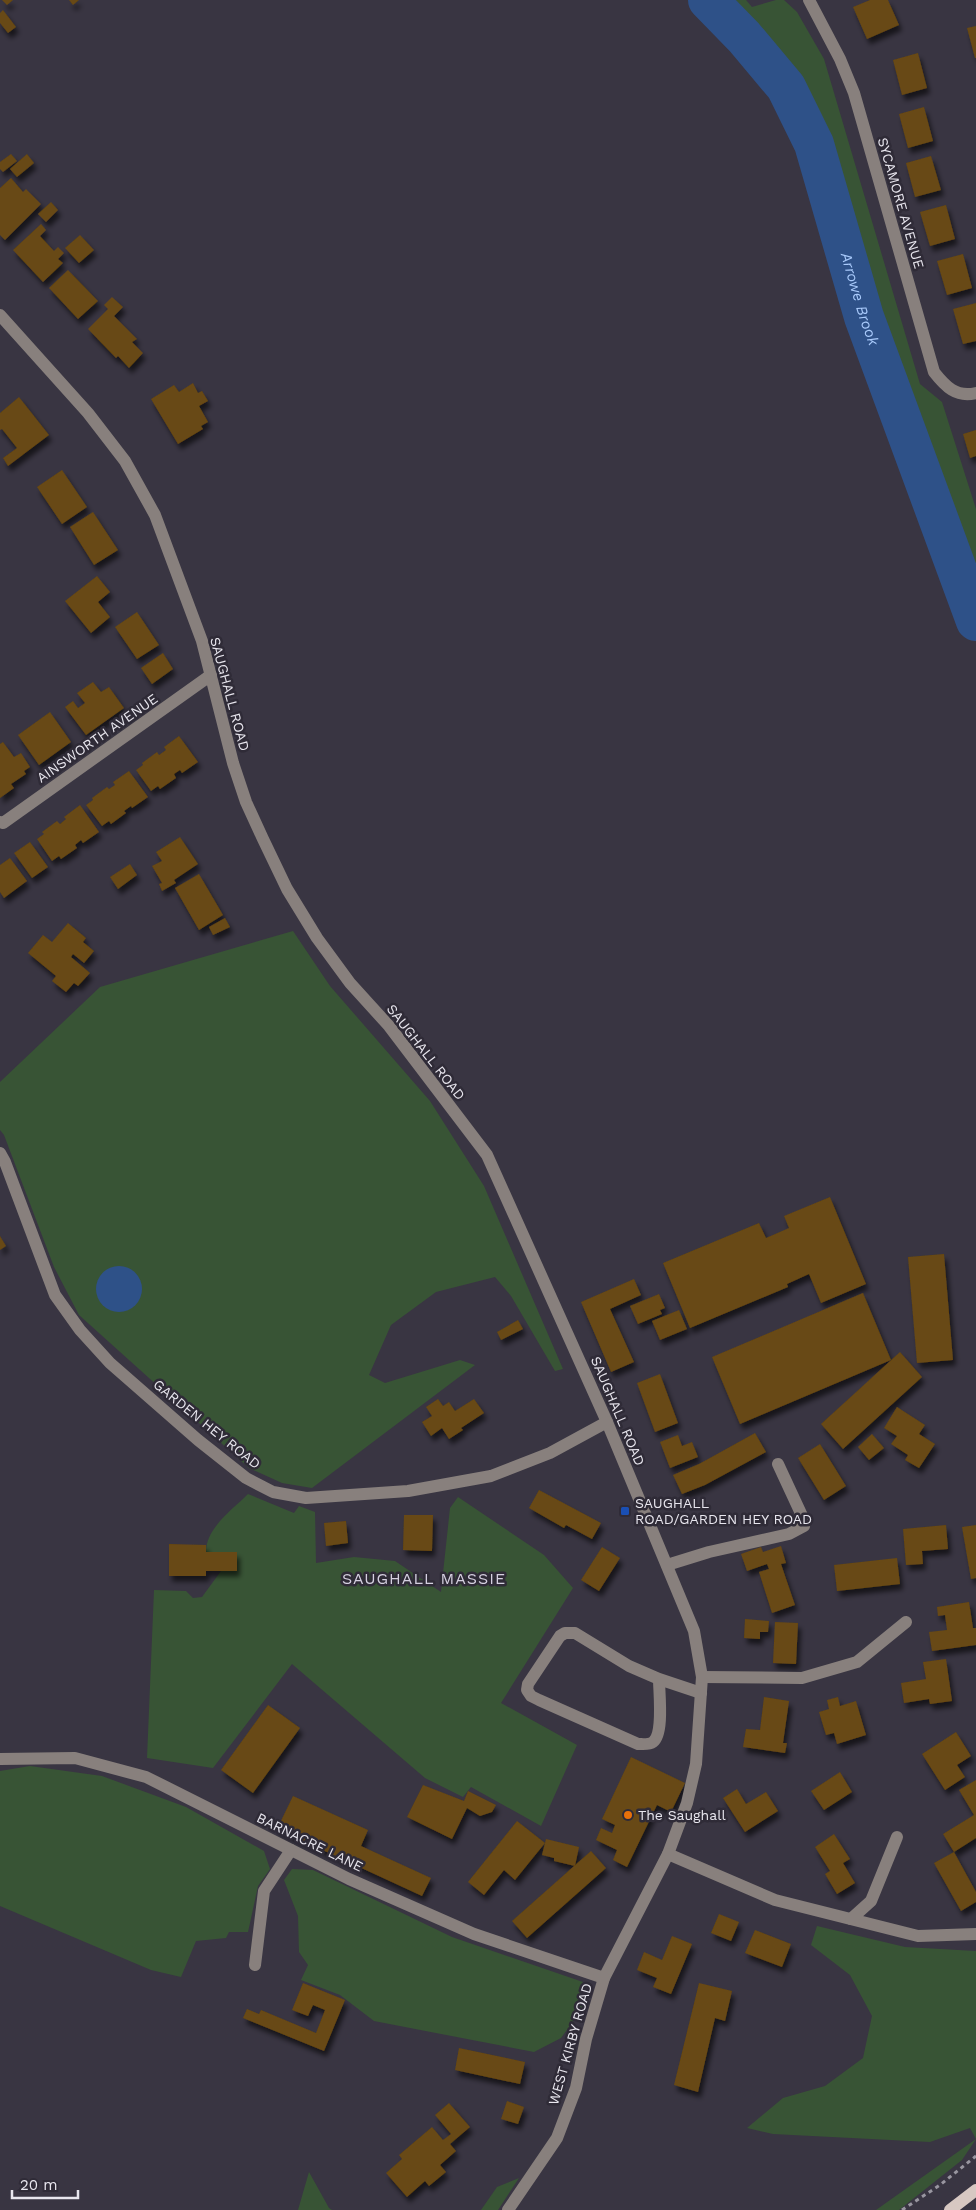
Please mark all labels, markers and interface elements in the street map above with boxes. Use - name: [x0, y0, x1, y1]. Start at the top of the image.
- street label: SYCAMORE AVENUE: [875, 136, 927, 271]
- water label: Arrowe Brook: [837, 249, 883, 349]
- street label: SAUGHALL ROAD: [207, 635, 253, 753]
- street label: AINSWORTH AVENUE: [33, 690, 161, 786]
- street label: SAUGHALL ROAD: [384, 1001, 468, 1103]
- street label: SAUGHALL ROAD: [588, 1354, 648, 1468]
- street label: GARDEN HEY ROAD: [150, 1376, 264, 1472]
- place label: SAUGHALL ROAD/GARDEN HEY ROAD: [635, 1495, 812, 1527]
- marker: SAUGHALL ROAD/GARDEN HEY ROAD: [619, 1505, 631, 1517]
- district label: SAUGHALL MASSIE: [342, 1569, 506, 1588]
- place label: The Saughall: [638, 1807, 726, 1823]
- street label: BARNACRE LANE: [254, 1809, 366, 1875]
- marker: The Saughall: [622, 1809, 634, 1821]
- street label: WEST KIRBY ROAD: [545, 1981, 595, 2107]
- scale bar: [12, 2168, 79, 2200]
- text: 20 m: [20, 2176, 58, 2194]

